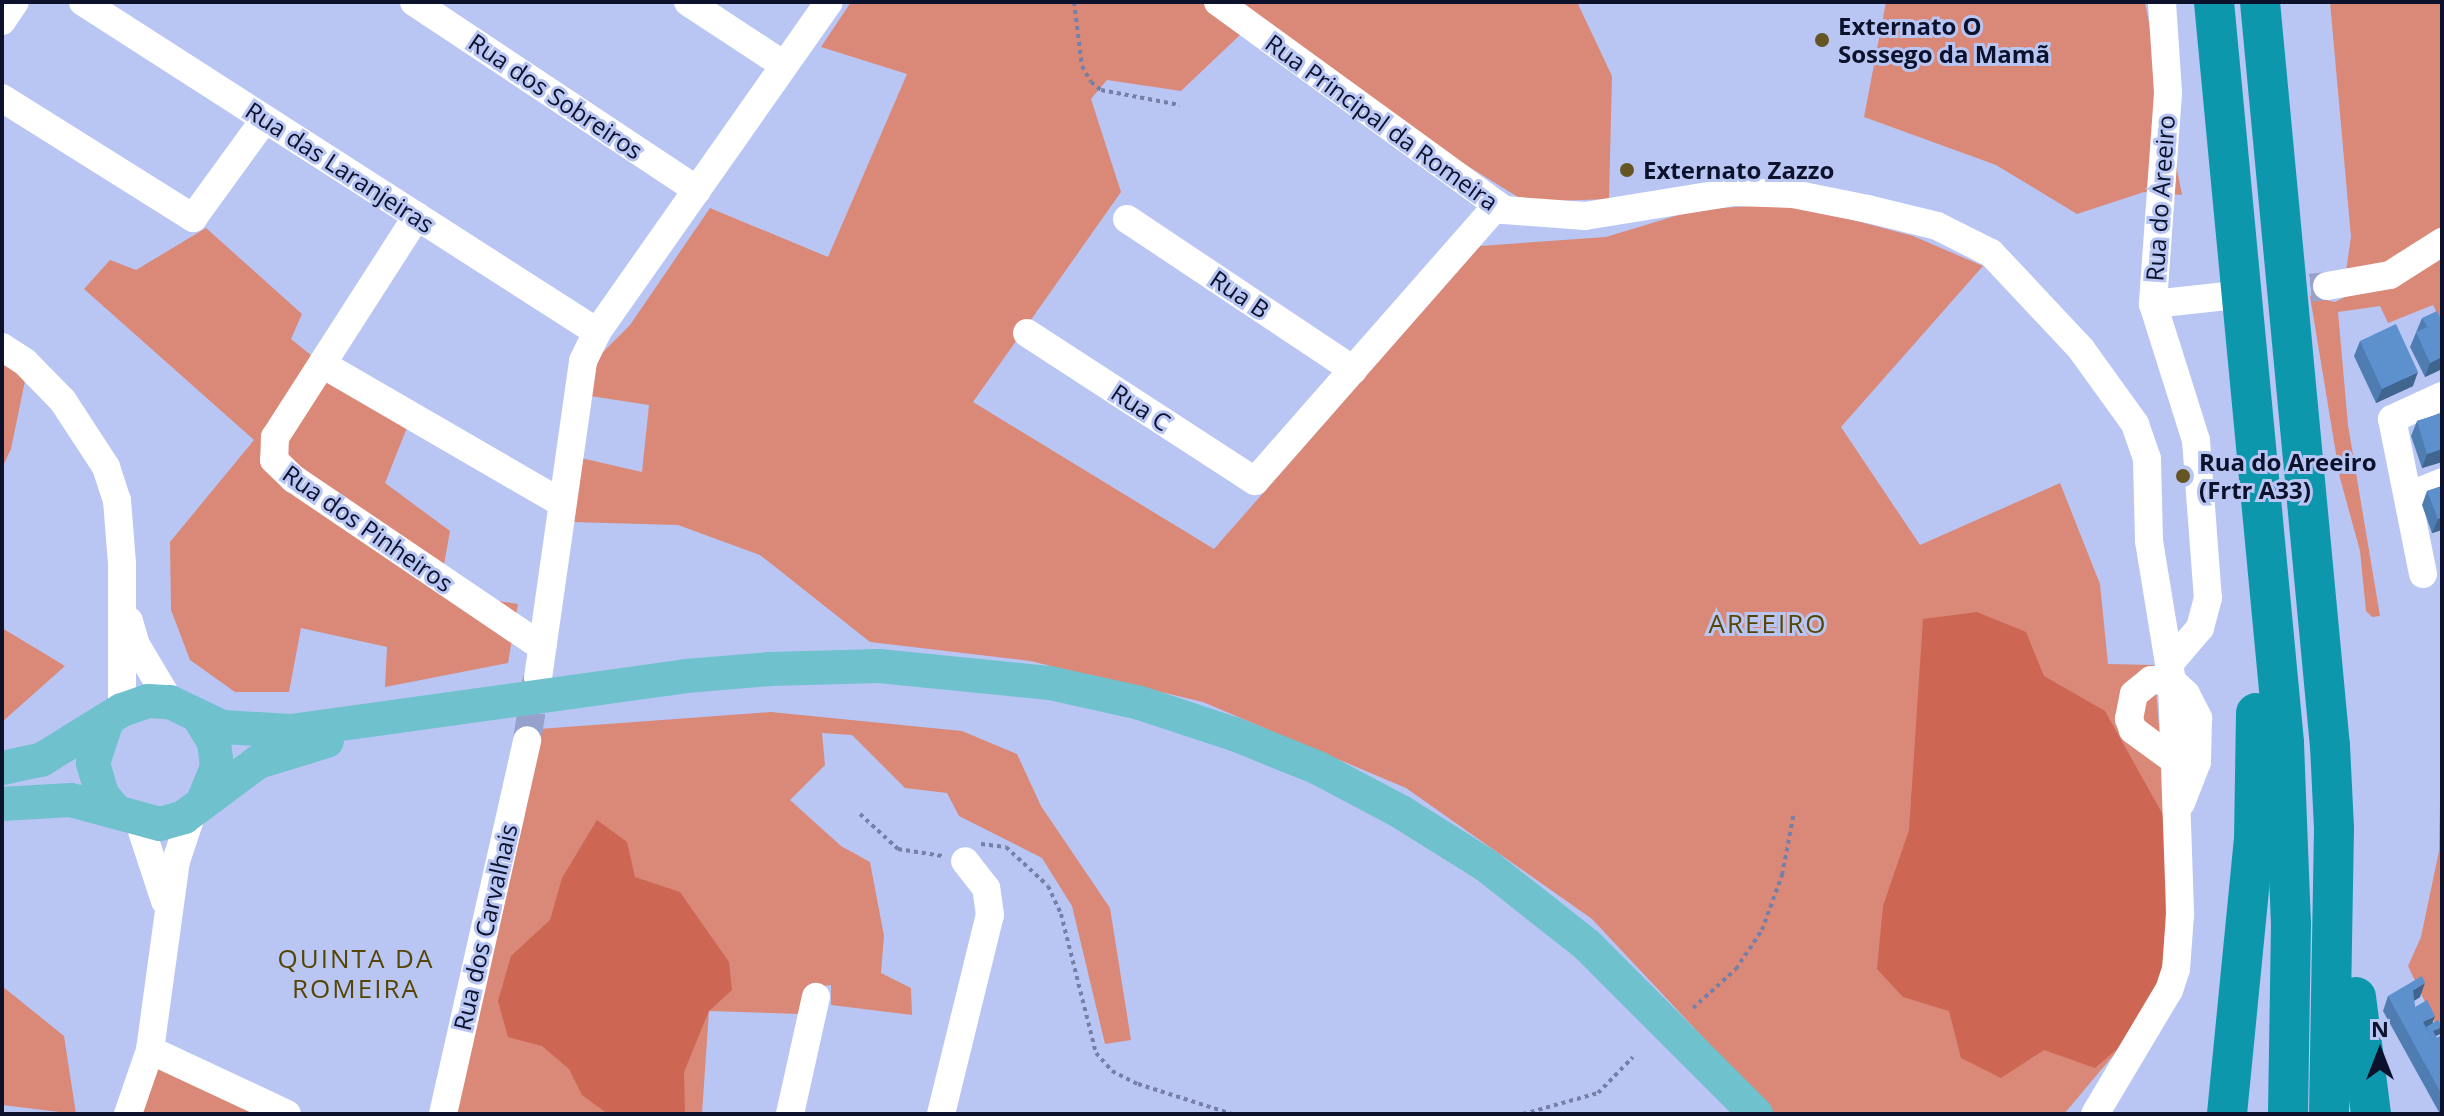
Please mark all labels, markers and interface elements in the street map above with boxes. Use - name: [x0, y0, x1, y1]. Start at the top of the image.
- place label: Externato O Sossego da Mamã: [1838, 12, 2050, 68]
- street label: Rua dos Sobreiros: [464, 27, 648, 165]
- street label: Rua Principal da Romeira: [1260, 28, 1504, 216]
- marker: Externato O Sossego da Mamã: [1813, 31, 1831, 49]
- street label: Rua das Laranjeiras: [240, 95, 440, 239]
- street label: Rua do Areeiro: [2140, 114, 2180, 282]
- place label: Externato Zazzo: [1643, 156, 1834, 184]
- marker: Externato Zazzo: [1618, 161, 1636, 179]
- street label: Rua B: [1205, 264, 1275, 324]
- street label: Rua C: [1106, 377, 1176, 437]
- place label: Rua do Areeiro (Frtr A33): [2199, 448, 2377, 504]
- street label: Rua dos Pinheiros: [277, 459, 459, 597]
- marker: Rua do Areeiro (Frtr A33): [2174, 467, 2192, 485]
- district label: AREEIRO: [1709, 608, 1827, 640]
- street label: Rua dos Carvalhais: [447, 821, 523, 1033]
- district label: QUINTA DA ROMEIRA: [278, 943, 434, 1004]
- north arrow: [2340, 1012, 2420, 1092]
- text: N: [2371, 1013, 2389, 1043]

